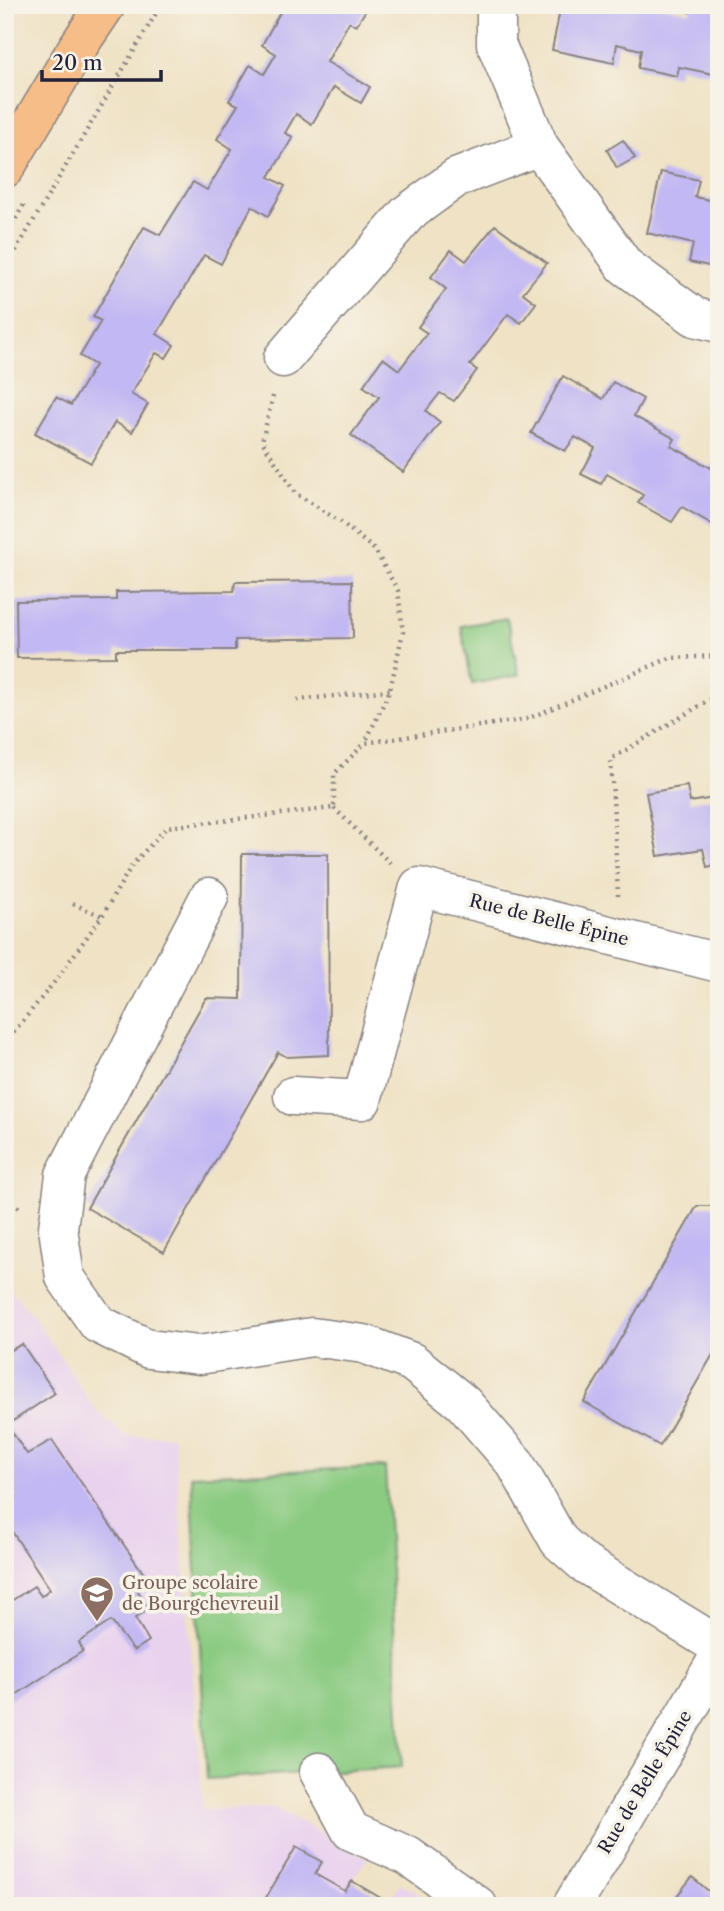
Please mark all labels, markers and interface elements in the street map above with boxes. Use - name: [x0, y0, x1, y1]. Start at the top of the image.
- scale bar: [42, 38, 161, 82]
- text: 20 m: [52, 50, 103, 75]
- street label: Rue de Belle Épine: [467, 889, 631, 950]
- place label: Groupe scolaire de Bourgchevreuil: [122, 1572, 279, 1615]
- school or university icon: Groupe scolaire de Bourgchevreuil: [78, 1574, 116, 1623]
- street label: Rue de Belle Épine: [593, 1706, 697, 1858]

